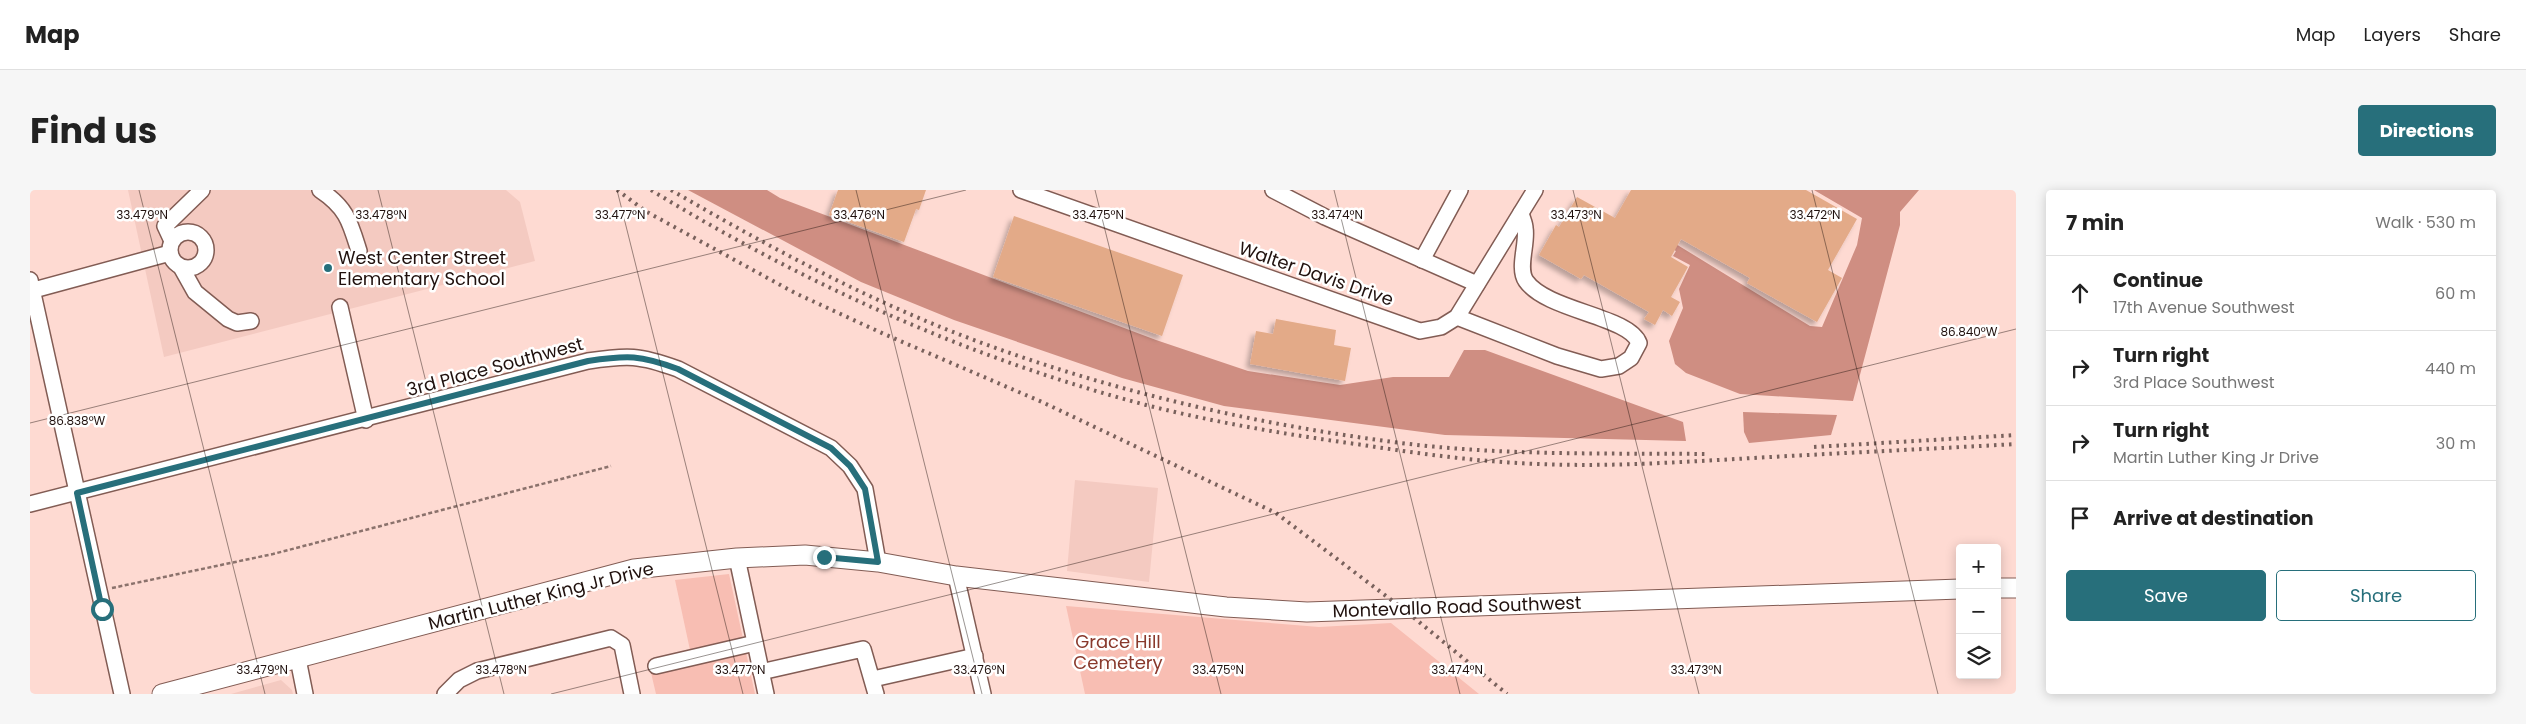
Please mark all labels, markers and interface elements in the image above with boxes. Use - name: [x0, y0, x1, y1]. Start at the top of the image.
- text: Map: [25, 18, 80, 51]
- text: Map: [2296, 22, 2336, 47]
- text: Layers: [2364, 22, 2421, 47]
- text: Share: [2449, 22, 2501, 47]
- button: Directions: [2358, 105, 2496, 156]
- text: Find us: [30, 106, 157, 155]
- text: 33.479°N: [116, 206, 168, 223]
- text: 33.478°N: [355, 206, 407, 223]
- text: 33.477°N: [595, 206, 645, 223]
- text: 33.476°N: [833, 206, 885, 223]
- text: 33.475°N: [1072, 206, 1124, 223]
- text: 33.474°N: [1311, 206, 1363, 223]
- text: 33.473°N: [1550, 206, 1602, 223]
- text: 33.472°N: [1789, 206, 1841, 223]
- text: 7 min: [2066, 208, 2124, 237]
- text: Walk · 530 m: [2375, 211, 2476, 234]
- street label: Walter Davis Drive: [1235, 235, 1397, 312]
- place label: West Center Street Elementary School: [338, 245, 506, 291]
- marker: West Center Street Elementary School: [322, 262, 334, 274]
- text: Continue: [2113, 267, 2203, 294]
- icon: ahead: [2066, 279, 2094, 307]
- text: 60 m: [2435, 282, 2476, 305]
- text: 17th Avenue Southwest: [2113, 296, 2295, 319]
- text: 86.840°W: [1940, 323, 1998, 340]
- street label: 3rd Place Southwest: [404, 331, 586, 402]
- text: Turn right: [2113, 342, 2209, 369]
- icon: right: [2066, 354, 2094, 382]
- text: 440 m: [2425, 357, 2476, 380]
- text: 3rd Place Southwest: [2113, 371, 2275, 394]
- text: 86.838°W: [49, 412, 106, 429]
- text: Turn right: [2113, 417, 2209, 444]
- icon: right: [2066, 429, 2094, 457]
- text: 30 m: [2436, 432, 2476, 455]
- text: Martin Luther King Jr Drive: [2113, 446, 2319, 469]
- icon: arrive: [2066, 504, 2094, 532]
- text: Arrive at destination: [2113, 505, 2314, 532]
- map controls: [1956, 544, 2001, 679]
- button: +: [1956, 544, 2001, 589]
- route end: [813, 546, 836, 569]
- street label: Martin Luther King Jr Drive: [425, 555, 656, 636]
- button: Save: [2066, 570, 2266, 621]
- button: Share: [2276, 570, 2476, 621]
- button: −: [1956, 589, 2001, 634]
- street label: Montevallo Road Southwest: [1332, 590, 1582, 623]
- route start: [91, 598, 114, 621]
- park label: Grace Hill Cemetery: [1073, 629, 1163, 675]
- button: layers: [1956, 634, 2001, 679]
- text: 33.479°N: [236, 661, 288, 678]
- text: 33.478°N: [475, 661, 527, 678]
- text: 33.477°N: [715, 661, 765, 678]
- text: 33.476°N: [953, 661, 1005, 678]
- text: 33.475°N: [1192, 661, 1244, 678]
- text: 33.474°N: [1431, 661, 1483, 678]
- text: 33.473°N: [1670, 661, 1722, 678]

